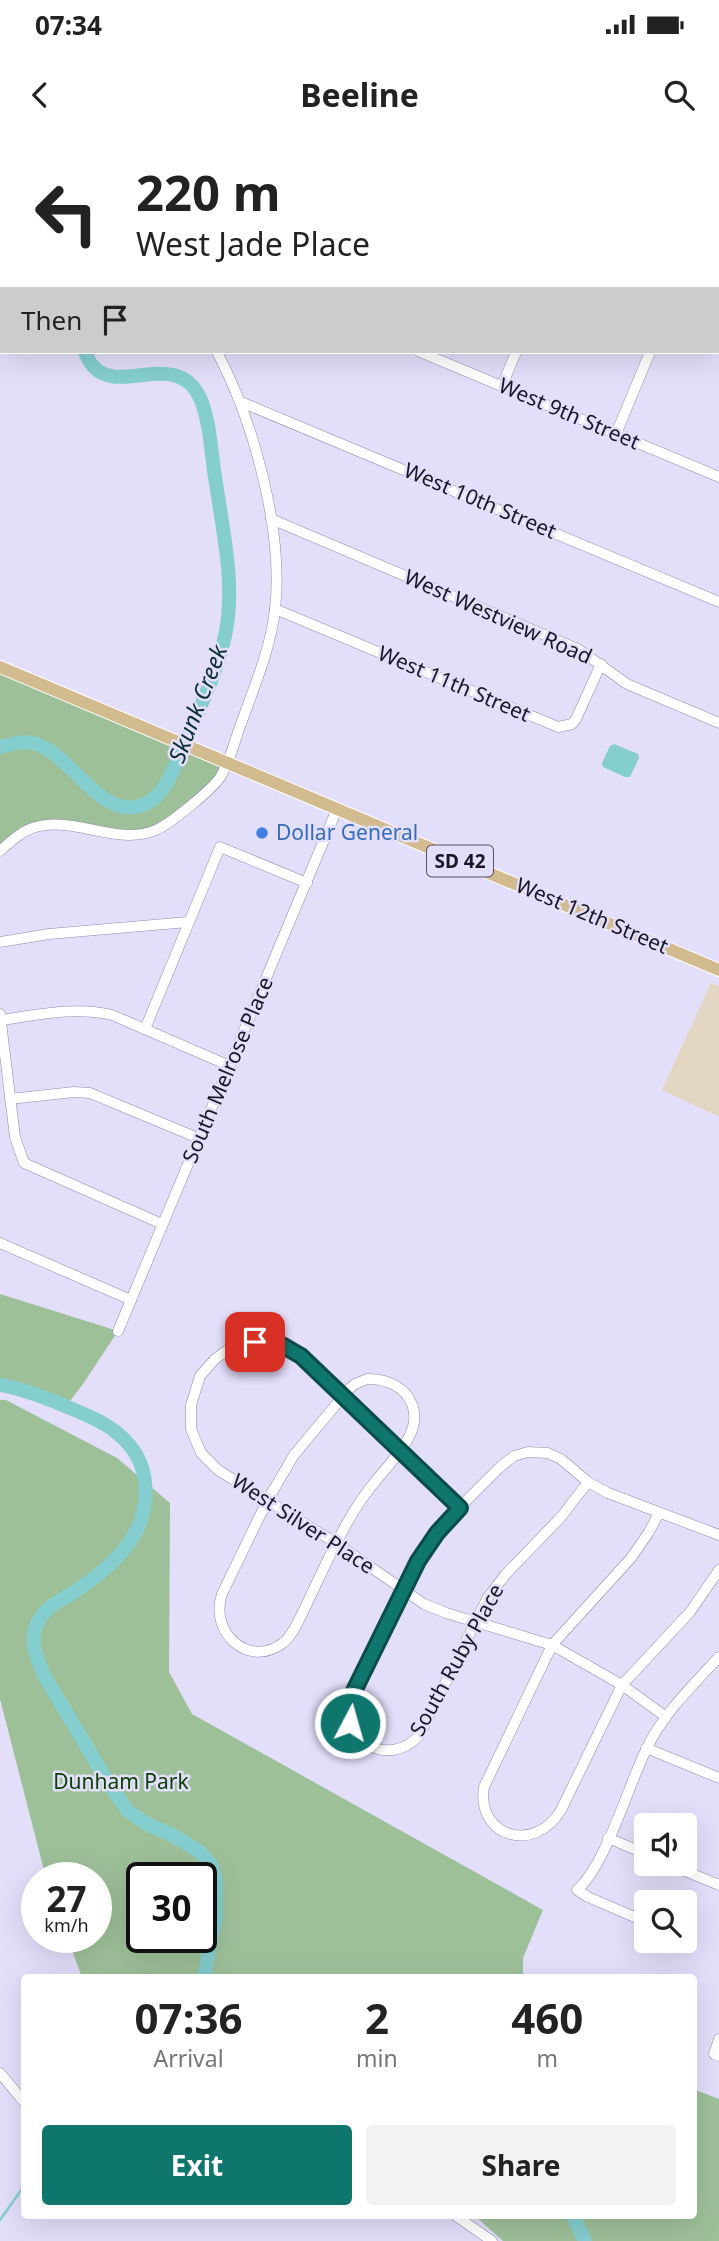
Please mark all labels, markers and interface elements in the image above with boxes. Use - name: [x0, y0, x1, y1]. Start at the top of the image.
- text: 07:34: [35, 7, 102, 43]
- text: Beeline: [300, 73, 419, 116]
- icon: back: [21, 76, 59, 114]
- icon: search: [660, 76, 698, 114]
- text: 220 m: [136, 159, 281, 225]
- icon: left: [21, 168, 112, 259]
- text: West Jade Place: [136, 222, 370, 265]
- icon: arrive: [96, 301, 134, 339]
- text: Then: [21, 302, 82, 338]
- street label: West 9th Street: [495, 371, 645, 456]
- street label: West 10th Street: [400, 455, 561, 545]
- street label: West Westview Road: [400, 562, 597, 670]
- street label: West 11th Street: [374, 638, 535, 728]
- water label: Skunk Creek: [160, 639, 235, 767]
- place label: Dollar General: [276, 818, 418, 846]
- marker: Dollar General: [254, 825, 270, 841]
- road number: SD 42: [427, 846, 493, 876]
- street label: West 12th Street: [512, 870, 673, 960]
- street label: South Melrose Place: [175, 972, 279, 1167]
- pin: [225, 1312, 285, 1372]
- icon: arrive: [236, 1323, 274, 1361]
- street label: West Silver Place: [227, 1467, 380, 1580]
- street label: South Ruby Place: [403, 1578, 510, 1741]
- position arrow: [313, 1686, 387, 1760]
- park label: Dunham Park: [53, 1767, 190, 1795]
- map controls: [634, 1813, 697, 1953]
- button: sound: [634, 1813, 697, 1876]
- speed limit sign: 30: [126, 1862, 217, 1953]
- text: 27: [46, 1875, 87, 1922]
- button: search: [634, 1890, 697, 1953]
- text: km/h: [44, 1913, 89, 1937]
- text: 07:36: [135, 1989, 242, 2046]
- text: 2: [365, 1989, 389, 2046]
- text: 460: [511, 1989, 583, 2046]
- text: Arrival: [153, 2042, 224, 2074]
- text: min: [356, 2042, 398, 2074]
- text: m: [537, 2042, 558, 2074]
- button: Exit: [42, 2125, 352, 2205]
- button: Share: [366, 2125, 676, 2205]

